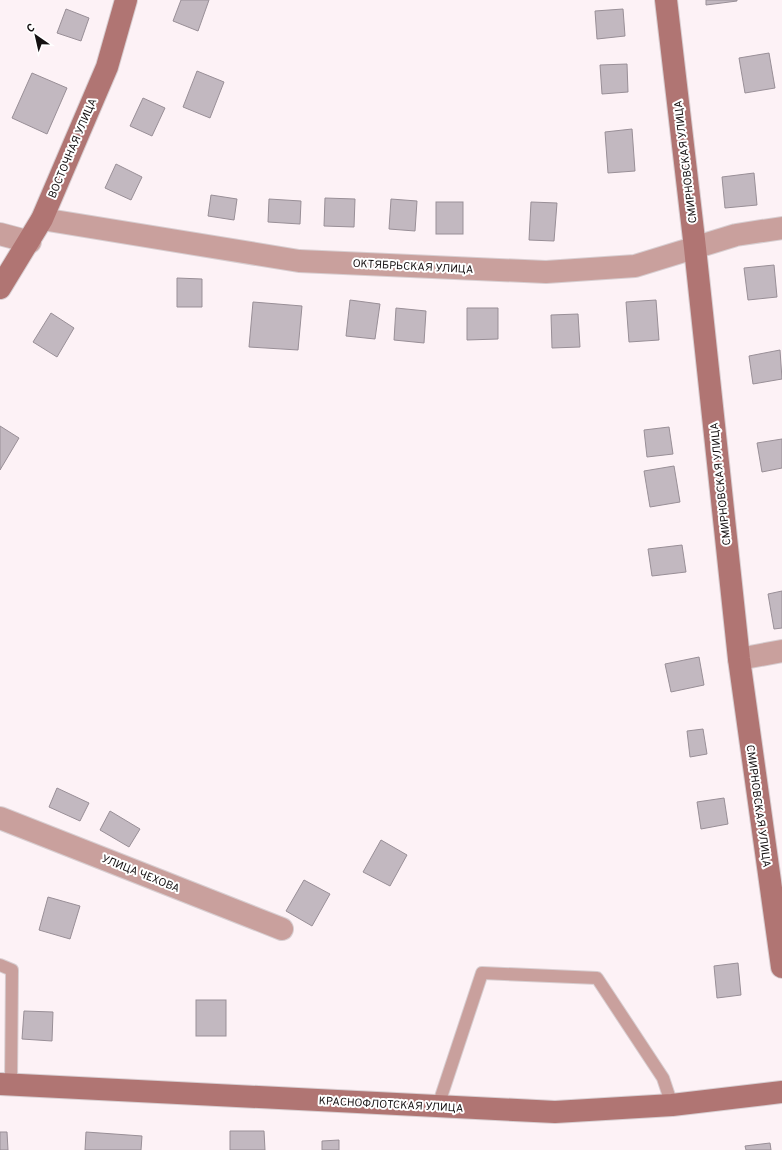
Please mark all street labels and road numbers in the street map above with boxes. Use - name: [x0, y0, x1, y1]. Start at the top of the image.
- street label: ВОСТОЧНАЯ УЛИЦА: [45, 96, 100, 201]
- street label: СМИРНОВСКАЯ УЛИЦА: [672, 100, 700, 224]
- street label: ОКТЯБРЬСКАЯ УЛИЦА: [352, 257, 474, 277]
- street label: СМИРНОВСКАЯ УЛИЦА: [708, 422, 734, 546]
- street label: СМИРНОВСКАЯ УЛИЦА: [742, 744, 774, 868]
- street label: УЛИЦА ЧЕХОВА: [100, 852, 182, 896]
- street label: КРАСНОФЛОТСКАЯ УЛИЦА: [318, 1094, 464, 1116]

